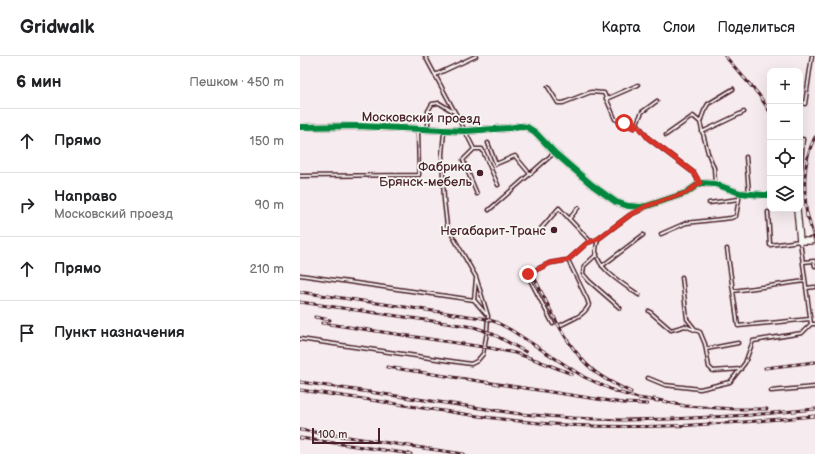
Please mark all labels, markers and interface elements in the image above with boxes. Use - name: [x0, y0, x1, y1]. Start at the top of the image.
- text: Gridwalk: [20, 16, 95, 39]
- text: Карта: [601, 19, 641, 36]
- text: Слои: [663, 19, 695, 36]
- text: Поделиться: [717, 19, 795, 36]
- map controls: [767, 68, 803, 212]
- button: +: [767, 68, 803, 104]
- text: 6 мин: [16, 72, 62, 92]
- text: Пешком · 450 m: [189, 74, 284, 90]
- button: −: [767, 104, 803, 140]
- street label: Московский проезд: [361, 109, 481, 127]
- route start: [615, 114, 633, 132]
- icon: ahead: [16, 130, 38, 152]
- text: Прямо: [54, 131, 101, 150]
- text: 150 m: [250, 133, 284, 149]
- button: locate: [767, 140, 803, 176]
- place label: Фабрика Брянск-мебель: [379, 159, 473, 190]
- marker: Фабрика Брянск-мебель: [475, 168, 485, 178]
- button: layers: [767, 176, 803, 212]
- text: Направо: [54, 187, 117, 206]
- icon: right: [16, 194, 38, 216]
- text: 90 m: [255, 197, 284, 213]
- text: Московский проезд: [54, 206, 173, 222]
- place label: Негабарит-Транс: [440, 223, 547, 239]
- marker: Негабарит-Транс: [549, 225, 559, 235]
- icon: ahead: [16, 258, 38, 280]
- text: Прямо: [54, 259, 101, 278]
- text: 210 m: [250, 261, 284, 277]
- route end: [519, 265, 537, 283]
- icon: arrive: [16, 322, 38, 344]
- text: Пункт назначения: [54, 323, 185, 342]
- scale bar: [312, 426, 380, 445]
- text: 100 m: [318, 428, 347, 441]

